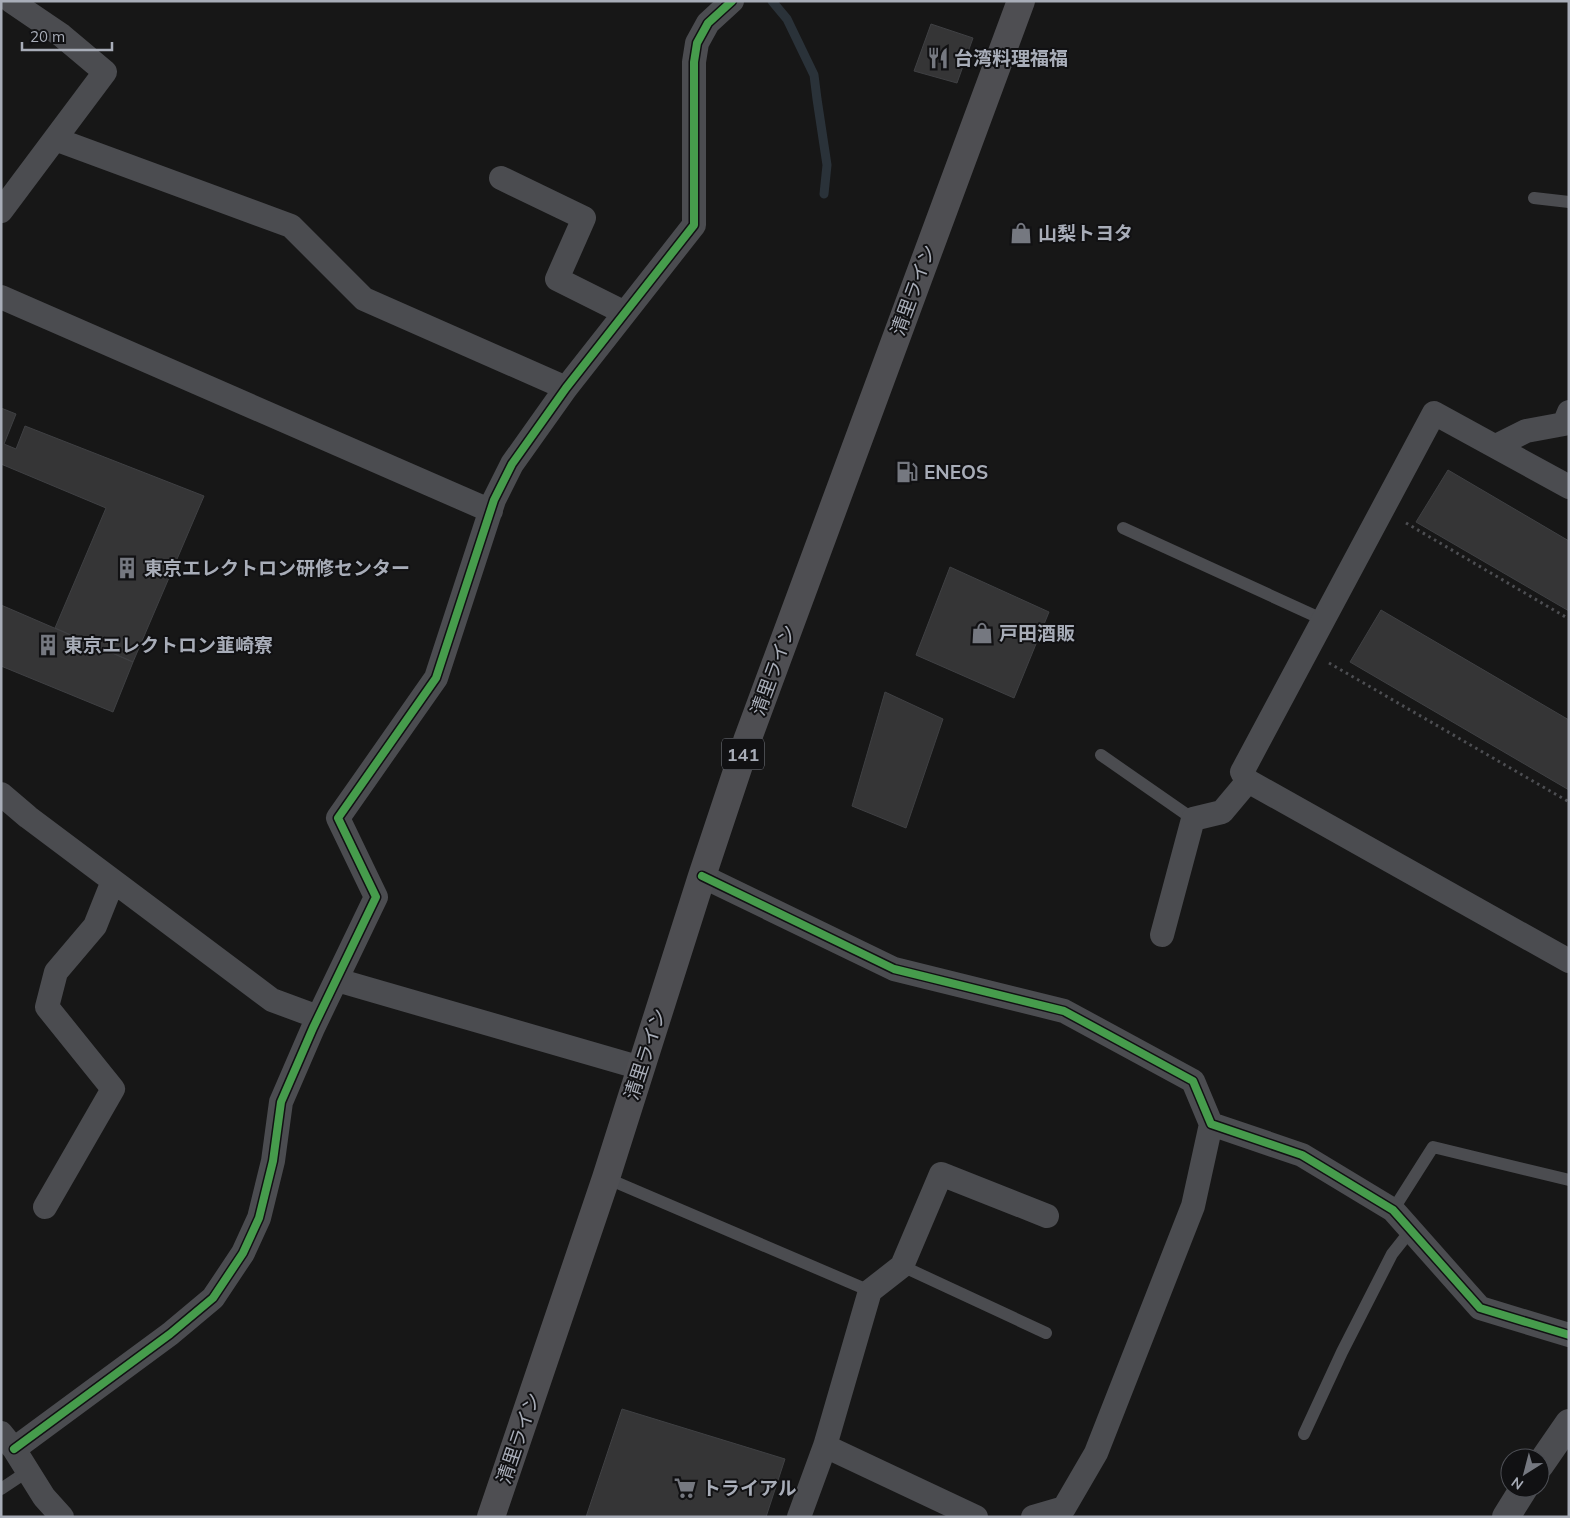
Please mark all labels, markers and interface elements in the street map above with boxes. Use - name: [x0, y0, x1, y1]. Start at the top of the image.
- scale bar: [22, 20, 112, 52]
- text: 20 m: [30, 27, 65, 46]
- restaurant icon: 台湾料理福福: [925, 45, 951, 71]
- place label: 台湾料理福福: [954, 46, 1068, 70]
- shop icon: 山梨トヨタ: [1008, 220, 1034, 246]
- place label: 山梨トヨタ: [1038, 221, 1133, 245]
- street label: 清里ライン: [885, 241, 941, 339]
- fuel station icon: ENEOS: [894, 459, 920, 485]
- place label: ENEOS: [924, 460, 988, 484]
- building icon: 東京エレクトロン研修センター: [114, 555, 140, 581]
- place label: 東京エレクトロン研修センター: [144, 556, 410, 580]
- shop icon: 戸田酒販: [969, 620, 995, 646]
- street label: 清里ライン: [745, 621, 801, 719]
- place label: 戸田酒販: [999, 621, 1075, 645]
- building icon: 東京エレクトロン韮崎寮: [35, 632, 61, 658]
- place label: 東京エレクトロン韮崎寮: [64, 633, 273, 657]
- road number: 141: [722, 739, 764, 770]
- street label: 清里ライン: [619, 1005, 671, 1103]
- street label: 清里ライン: [491, 1389, 545, 1487]
- north arrow: [1500, 1448, 1550, 1498]
- text: N: [1508, 1473, 1527, 1494]
- supermarket icon: トライアル: [672, 1475, 698, 1501]
- place label: トライアル: [702, 1476, 797, 1500]

